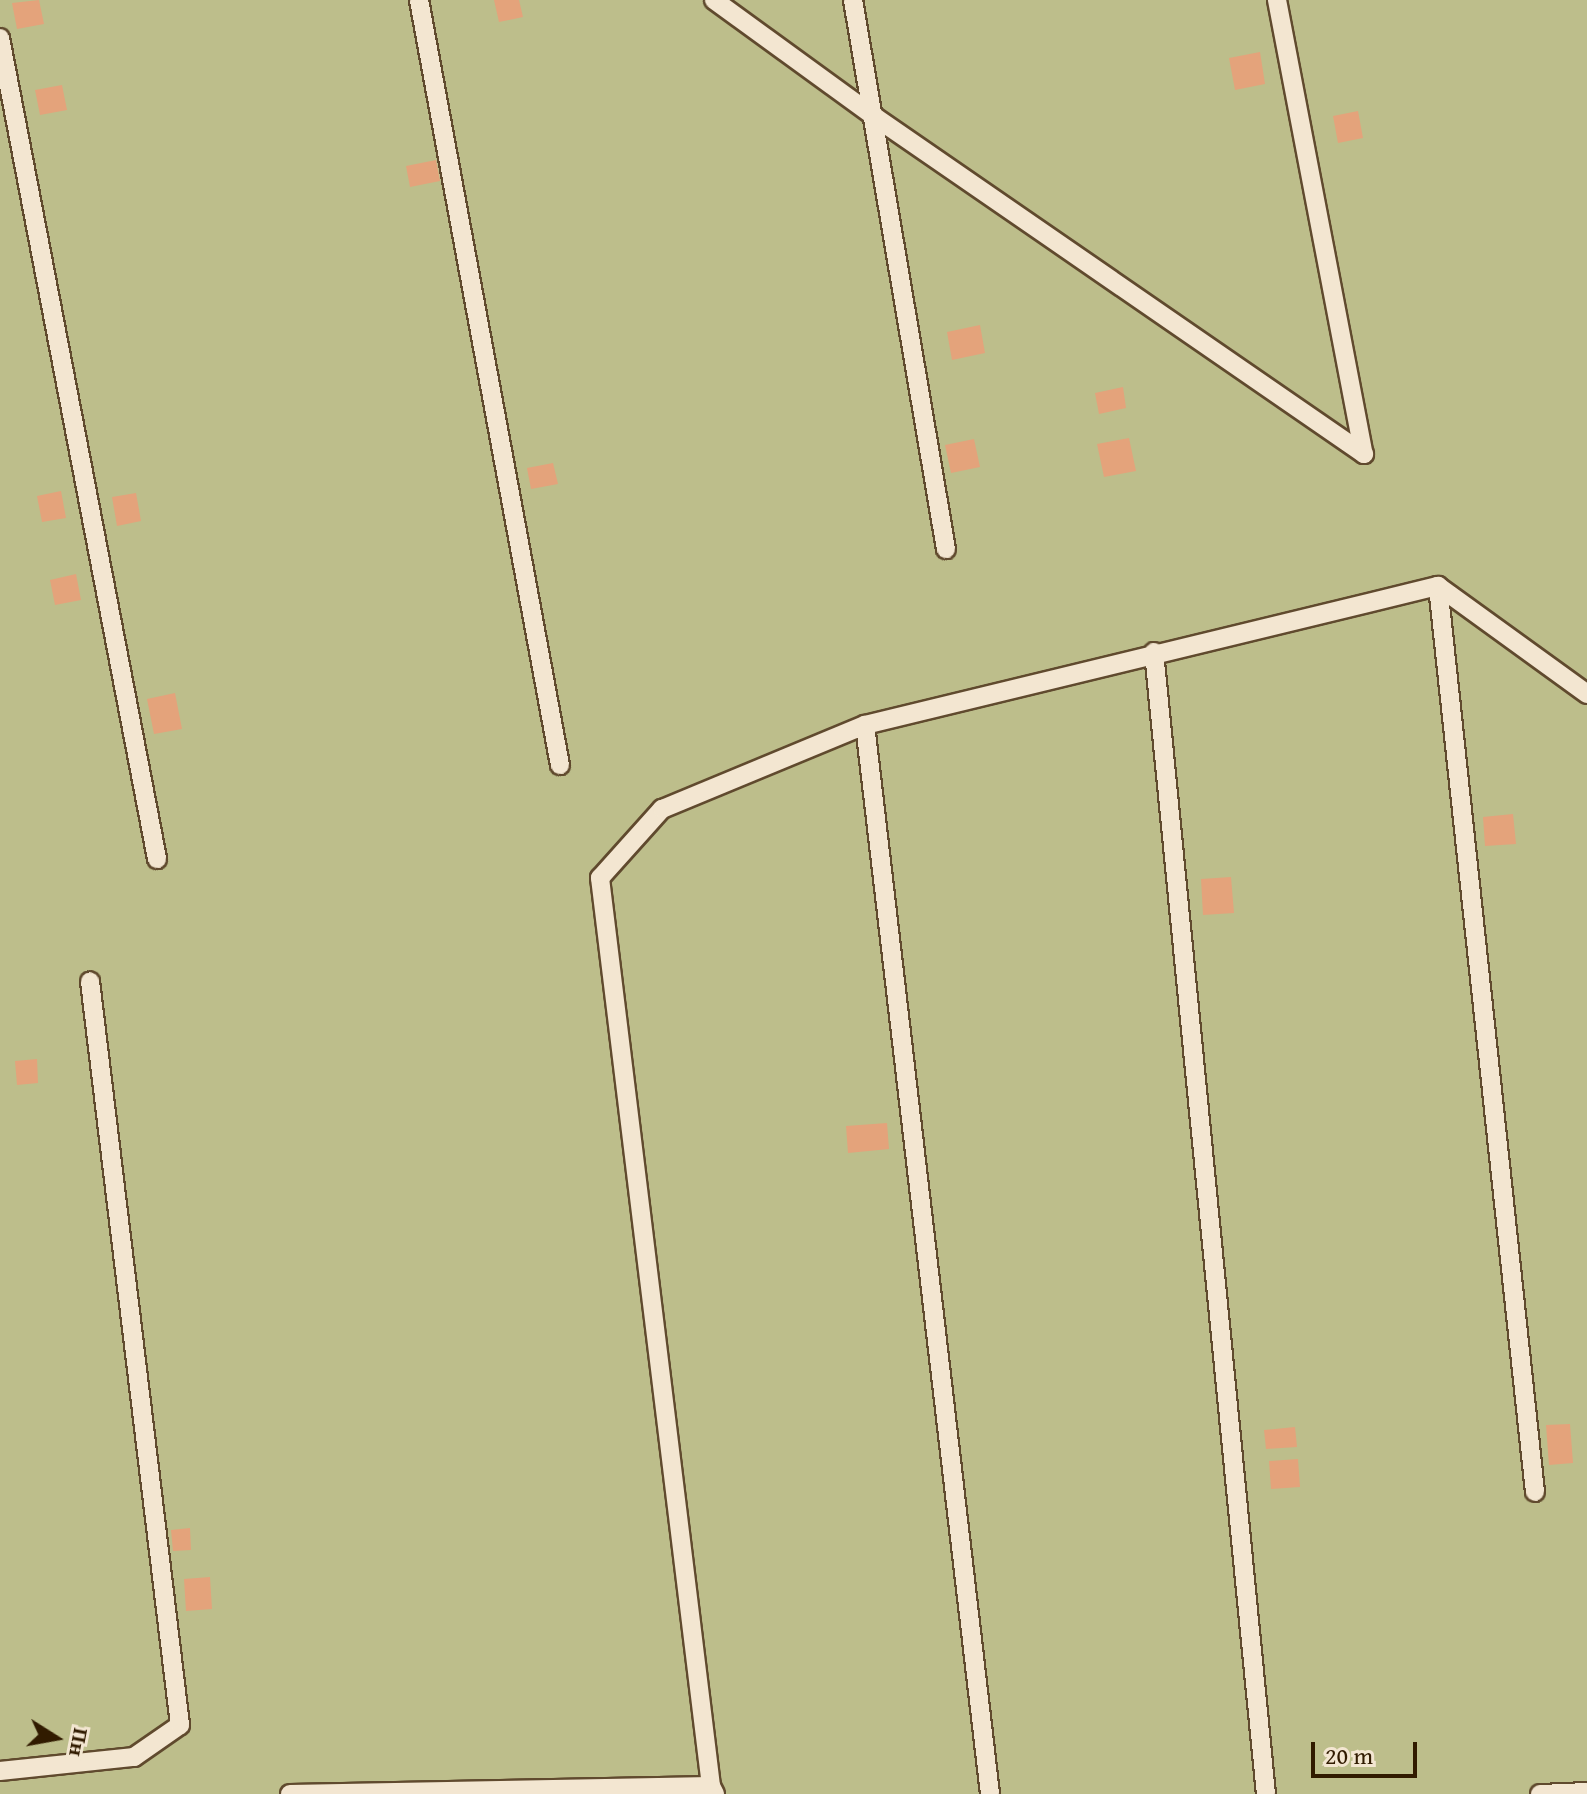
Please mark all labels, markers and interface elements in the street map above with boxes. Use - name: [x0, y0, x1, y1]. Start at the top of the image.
- north arrow: [16, 1698, 96, 1778]
- text: Пн: [61, 1726, 98, 1760]
- scale bar: [1315, 1726, 1421, 1776]
- text: 20 m: [1325, 1738, 1373, 1773]

